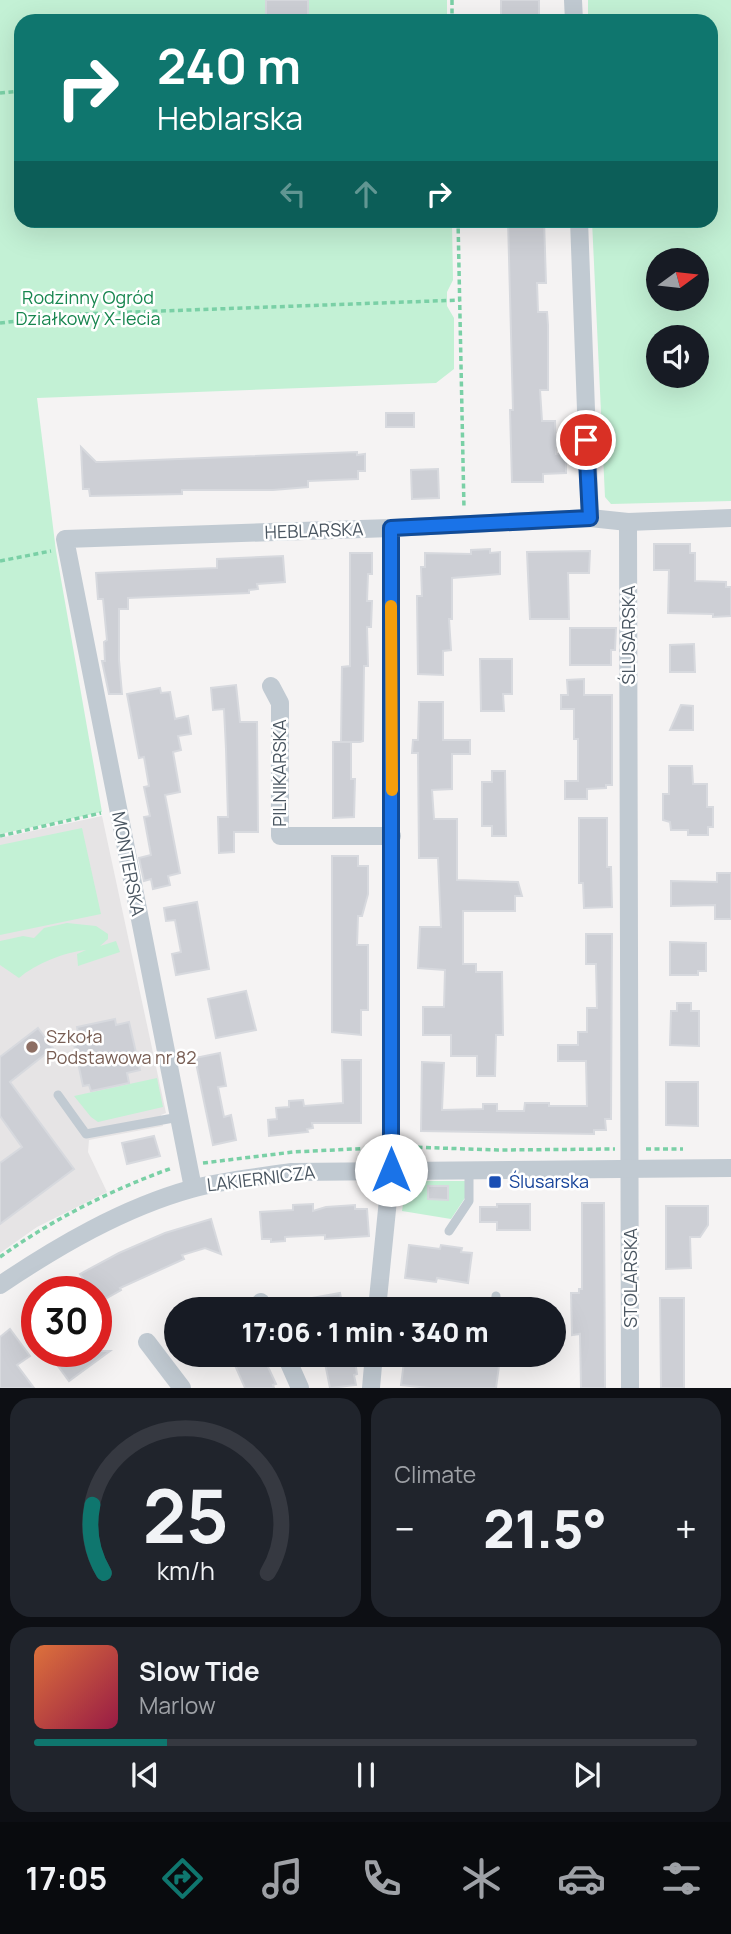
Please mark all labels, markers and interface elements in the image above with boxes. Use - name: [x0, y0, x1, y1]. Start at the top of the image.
- text: 240 m: [157, 32, 301, 99]
- icon: right: [42, 42, 133, 133]
- text: Heblarska: [157, 96, 303, 140]
- icon: left: [274, 175, 312, 213]
- icon: ahead: [347, 175, 385, 213]
- icon: right: [420, 175, 458, 213]
- north arrow: [646, 248, 709, 312]
- map controls: [646, 248, 709, 388]
- park label: Rodzinny Ogród Działkowy X-lecia: [16, 285, 161, 330]
- button: sound: [646, 325, 709, 388]
- pin: [556, 410, 616, 470]
- icon: arrive: [567, 421, 605, 459]
- street label: HEBLARSKA: [264, 516, 364, 544]
- street label: ŚLUSARSKA: [616, 585, 640, 685]
- street label: PILNIKARSKA: [267, 719, 291, 827]
- street label: MONTERSKA: [107, 809, 151, 919]
- place label: Szkoła Podstawowa nr 82: [46, 1024, 197, 1069]
- marker: Szkoła Podstawowa nr 82: [24, 1039, 40, 1055]
- position arrow: [354, 1133, 428, 1207]
- street label: LAKIERNICZA: [205, 1159, 317, 1197]
- place label: Ślusarska: [509, 1169, 589, 1193]
- marker: Ślusarska: [487, 1174, 503, 1190]
- street label: STOLARSKA: [618, 1227, 642, 1328]
- speed limit sign: 30: [21, 1276, 112, 1367]
- text: 17:06 · 1 min · 340 m: [241, 1314, 489, 1350]
- text: Climate: [395, 1458, 476, 1490]
- text: 25: [142, 1466, 228, 1566]
- text: 21.5°: [483, 1493, 607, 1564]
- text: −: [395, 1502, 415, 1554]
- text: +: [675, 1502, 697, 1554]
- text: km/h: [156, 1553, 214, 1588]
- text: Slow Tide: [139, 1653, 260, 1689]
- text: Marlow: [139, 1689, 216, 1721]
- icon: previous: [126, 1756, 164, 1794]
- icon: pause: [347, 1756, 385, 1794]
- icon: next: [568, 1756, 606, 1794]
- icon: directions: [158, 1854, 207, 1903]
- icon: music: [258, 1854, 307, 1903]
- icon: phone: [357, 1854, 406, 1903]
- icon: climate: [457, 1854, 506, 1903]
- icon: car: [557, 1854, 606, 1903]
- icon: filters: [657, 1854, 706, 1903]
- text: 17:05: [25, 1856, 107, 1900]

